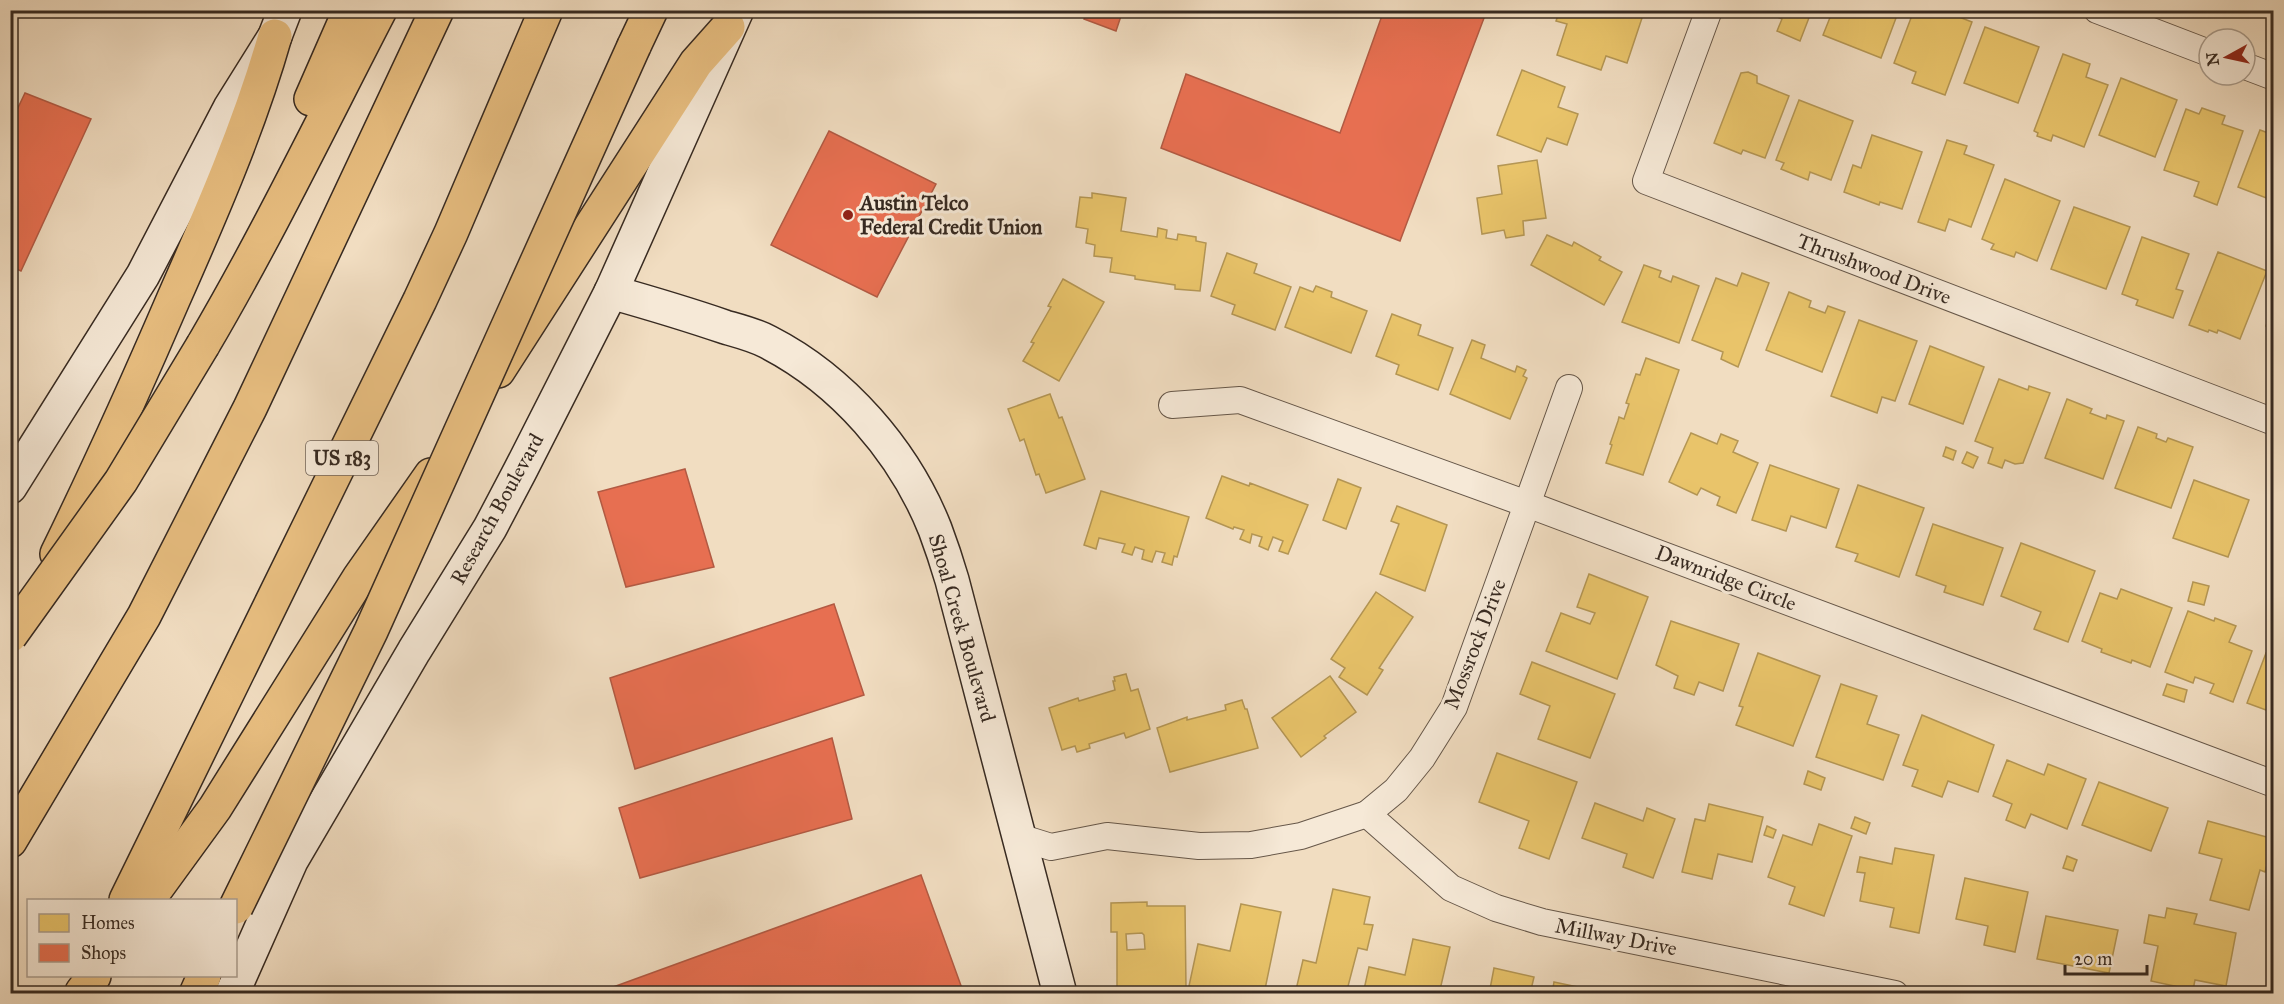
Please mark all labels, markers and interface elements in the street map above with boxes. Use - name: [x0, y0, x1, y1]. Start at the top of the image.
- north arrow: [2197, 27, 2257, 87]
- text: N: [2202, 51, 2223, 67]
- place label: Austin Telco Federal Credit Union: [858, 190, 1043, 240]
- marker: Austin Telco Federal Credit Union: [841, 208, 855, 222]
- street label: Thrushwood Drive: [1793, 228, 1955, 310]
- street label: Research Boulevard: [445, 428, 550, 589]
- road number: US 183: [306, 441, 378, 475]
- street label: Shoal Creek Boulevard: [923, 531, 1001, 726]
- street label: Dawnridge Circle: [1652, 539, 1800, 617]
- street label: Mossrock Drive: [1438, 575, 1512, 713]
- legend: [27, 899, 237, 977]
- text: Homes: [81, 912, 135, 934]
- street label: Millway Drive: [1553, 912, 1679, 962]
- scale bar: [2065, 938, 2148, 976]
- text: Shops: [81, 942, 126, 964]
- text: 20 m: [2074, 948, 2112, 970]

